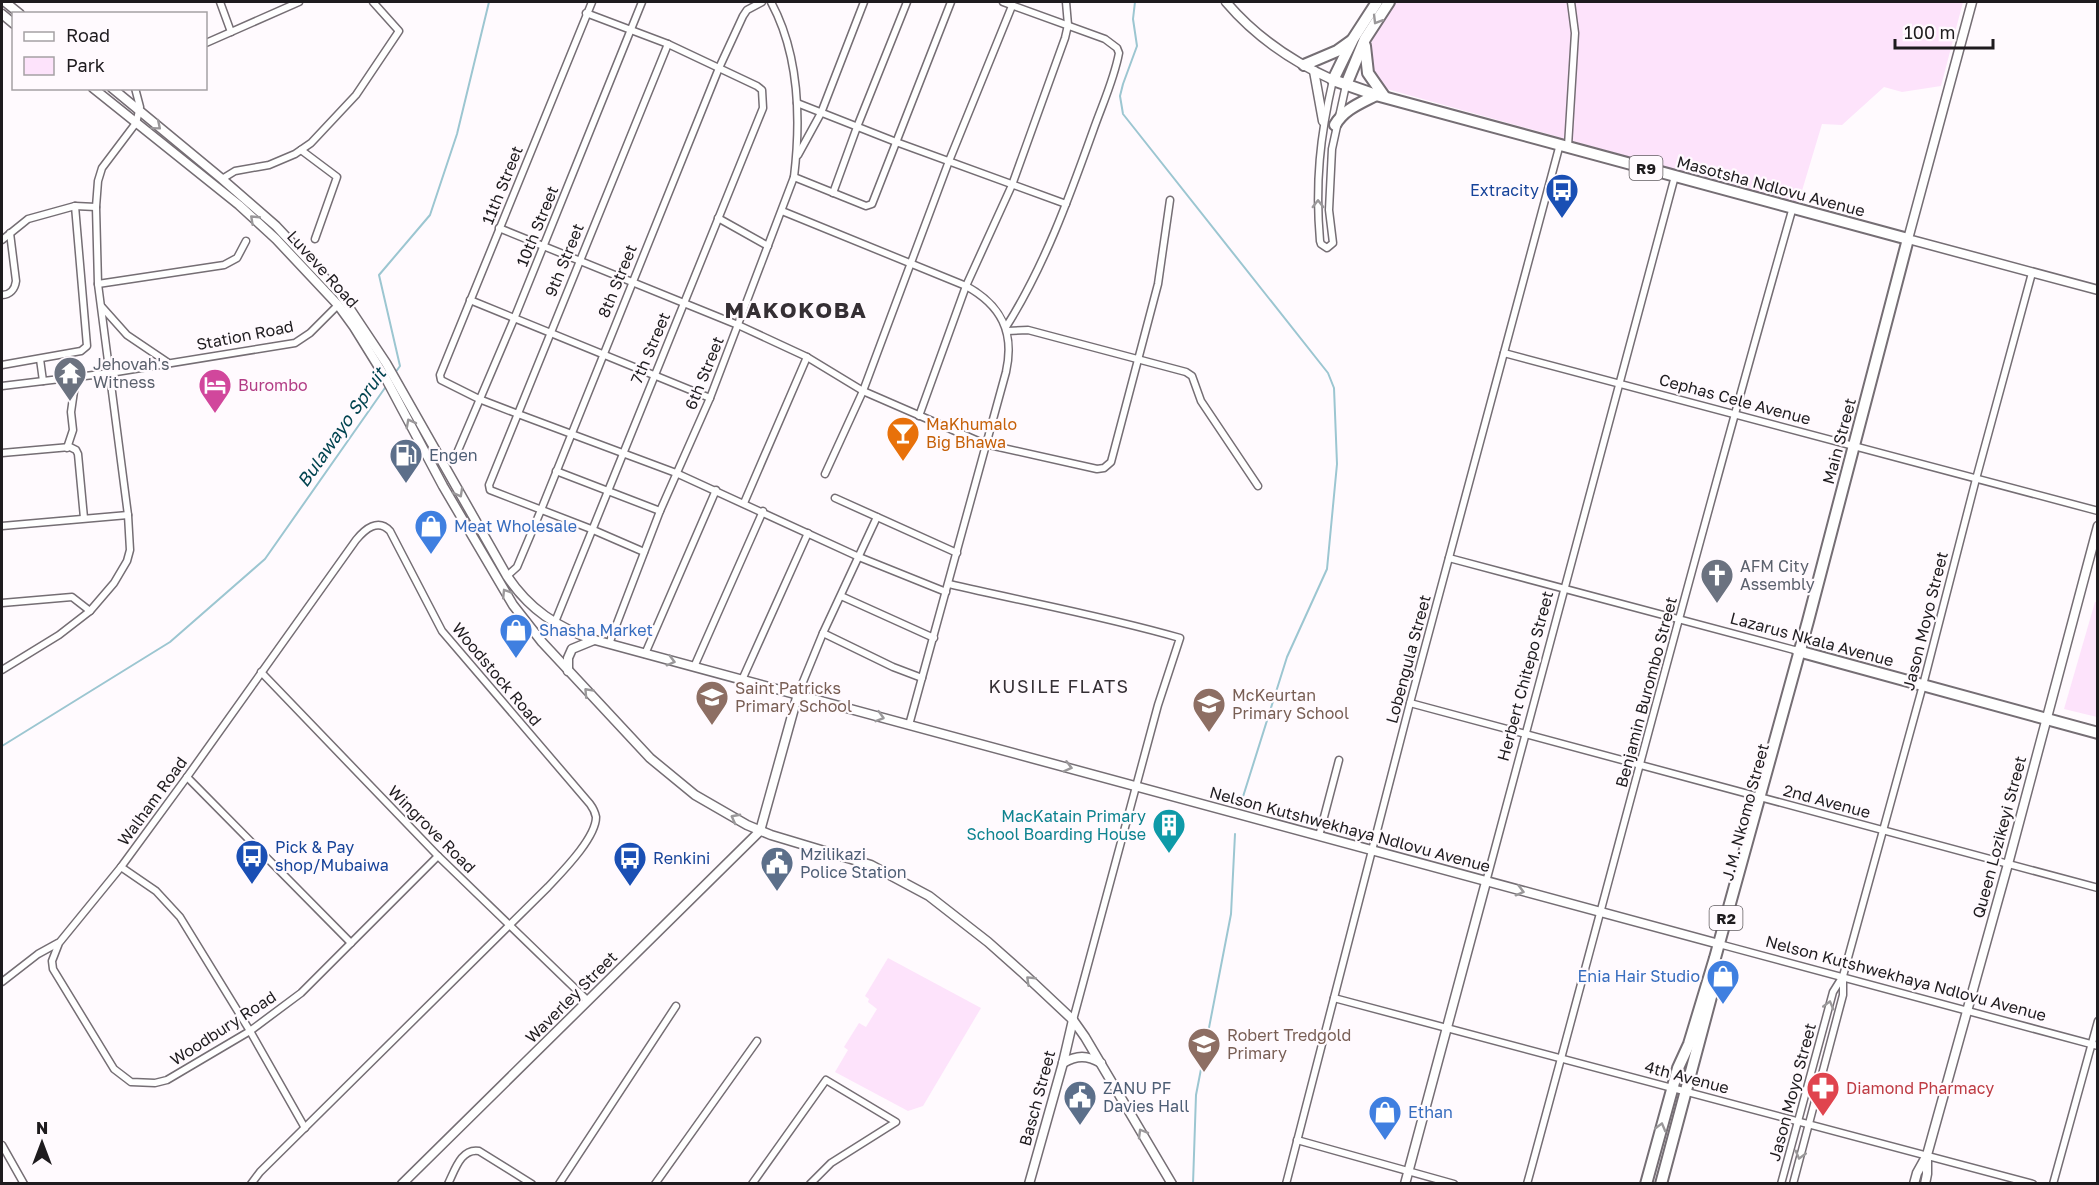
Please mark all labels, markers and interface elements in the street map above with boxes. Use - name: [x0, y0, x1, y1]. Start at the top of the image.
- legend: [12, 12, 207, 90]
- scale bar: [1895, 12, 1992, 50]
- one-way arrow: [1372, 14, 1384, 24]
- text: 100 m: [1904, 21, 1955, 43]
- text: Road: [66, 24, 110, 46]
- text: Park: [66, 54, 105, 76]
- one-way arrow: [150, 119, 161, 130]
- street label: 11th Street: [477, 143, 527, 227]
- street label: Masotsha Ndlovu Avenue: [1675, 151, 1867, 221]
- road number: R9: [1630, 156, 1662, 180]
- bus stop icon: Extracity: [1544, 172, 1580, 219]
- place label: Extracity: [1470, 180, 1539, 200]
- street label: 10th Street: [512, 183, 562, 269]
- one-way arrow: [1312, 199, 1324, 208]
- one-way arrow: [250, 215, 261, 226]
- street label: 9th Street: [540, 220, 588, 300]
- street label: Luveve Road: [283, 226, 363, 312]
- street label: 8th Street: [593, 241, 641, 321]
- district label: MAKOKOBA: [725, 296, 867, 323]
- street label: 7th Street: [626, 309, 674, 387]
- street label: Station Road: [195, 316, 295, 354]
- street label: 6th Street: [680, 333, 728, 413]
- place label: Jehovah's Witness: [93, 354, 169, 392]
- temple icon: Jehovah's Witness: [52, 355, 88, 402]
- water label: Bulawayo Spruit: [292, 362, 391, 491]
- hotel icon: Burombo: [197, 367, 233, 414]
- street label: Cephas Cele Avenue: [1657, 369, 1813, 429]
- place label: Burombo: [238, 375, 308, 395]
- street label: Main Street: [1818, 396, 1860, 486]
- place label: MaKhumalo Big Bhawa: [926, 414, 1017, 452]
- bar icon: MaKhumalo Big Bhawa: [885, 415, 921, 462]
- one-way arrow: [406, 419, 417, 429]
- fuel station icon: Engen: [388, 437, 424, 484]
- place label: Engen: [429, 445, 478, 465]
- one-way arrow: [452, 486, 463, 497]
- shop icon: Meat Wholesale: [413, 508, 449, 555]
- place label: Meat Wholesale: [454, 516, 577, 536]
- street label: Jason Moyo Street: [1898, 549, 1952, 693]
- place label: AFM City Assembly: [1740, 556, 1815, 594]
- church icon: AFM City Assembly: [1699, 557, 1735, 604]
- one-way arrow: [502, 588, 513, 599]
- street label: Herbert Chitepo Street: [1493, 589, 1557, 763]
- street label: Lobengula Street: [1381, 592, 1435, 726]
- street label: Benjamin Burombo Street: [1611, 595, 1681, 789]
- street label: Lazarus Nkala Avenue: [1728, 608, 1896, 670]
- shop icon: Shasha Market: [498, 612, 534, 659]
- street label: Woodstock Road: [448, 618, 546, 730]
- place label: Shasha Market: [539, 620, 653, 640]
- one-way arrow: [665, 654, 676, 666]
- district label: KUSILE FLATS: [988, 675, 1130, 697]
- place label: Saint Patricks Primary School: [735, 678, 852, 716]
- school or university icon: Saint Patricks Primary School: [694, 679, 730, 726]
- place label: McKeurtan Primary School: [1232, 685, 1349, 723]
- school or university icon: McKeurtan Primary School: [1191, 686, 1227, 733]
- one-way arrow: [584, 689, 595, 699]
- one-way arrow: [874, 710, 885, 722]
- street label: J.M. Nkomo Street: [1717, 741, 1773, 883]
- street label: Walham Road: [113, 753, 191, 849]
- street label: Queen Lozikeyi Street: [1968, 754, 2030, 920]
- one-way arrow: [1063, 760, 1073, 773]
- street label: 2nd Avenue: [1781, 780, 1873, 822]
- street label: Wingrove Road: [384, 781, 480, 877]
- street label: Nelson Kutshwekhaya Ndlovu Avenue: [1207, 782, 1493, 876]
- place label: MacKatain Primary School Boarding House: [966, 806, 1146, 844]
- building icon: MacKatain Primary School Boarding House: [1151, 807, 1187, 854]
- one-way arrow: [731, 814, 741, 825]
- place label: Pick & Pay shop/Mubaiwa: [275, 837, 389, 875]
- bus stop icon: Pick & Pay shop/Mubaiwa: [234, 838, 270, 885]
- bus stop icon: Renkini: [612, 840, 648, 887]
- place label: Mzilikazi Police Station: [800, 844, 907, 882]
- public building icon: Mzilikazi Police Station: [759, 845, 795, 892]
- place label: Renkini: [653, 848, 710, 868]
- one-way arrow: [1514, 884, 1524, 896]
- road number: R2: [1710, 906, 1742, 930]
- street label: Nelson Kutshwekhaya Ndlovu Avenue: [1763, 931, 2049, 1025]
- street label: Waverley Street: [521, 947, 621, 1047]
- shop icon: Enia Hair Studio: [1705, 958, 1741, 1005]
- place label: Enia Hair Studio: [1578, 966, 1700, 986]
- one-way arrow: [1027, 976, 1037, 987]
- street label: Woodbury Road: [166, 986, 280, 1070]
- one-way arrow: [1822, 1000, 1834, 1011]
- street label: Jason Moyo Street: [1764, 1021, 1820, 1163]
- place label: Robert Tredgold Primary: [1227, 1025, 1351, 1063]
- school or university icon: Robert Tredgold Primary: [1186, 1026, 1222, 1073]
- street label: Basch Street: [1015, 1048, 1059, 1148]
- street label: 4th Avenue: [1643, 1056, 1731, 1098]
- pharmacy icon: Diamond Pharmacy: [1805, 1070, 1841, 1117]
- place label: ZANU PF Davies Hall: [1103, 1078, 1189, 1116]
- place label: Diamond Pharmacy: [1846, 1078, 1994, 1098]
- public building icon: ZANU PF Davies Hall: [1062, 1079, 1098, 1126]
- shop icon: Ethan: [1367, 1094, 1403, 1141]
- place label: Ethan: [1408, 1102, 1453, 1122]
- north arrow: [12, 1113, 72, 1173]
- text: N: [36, 1118, 48, 1138]
- one-way arrow: [1654, 1122, 1667, 1132]
- one-way arrow: [1138, 1129, 1149, 1139]
- one-way arrow: [1795, 1150, 1808, 1160]

